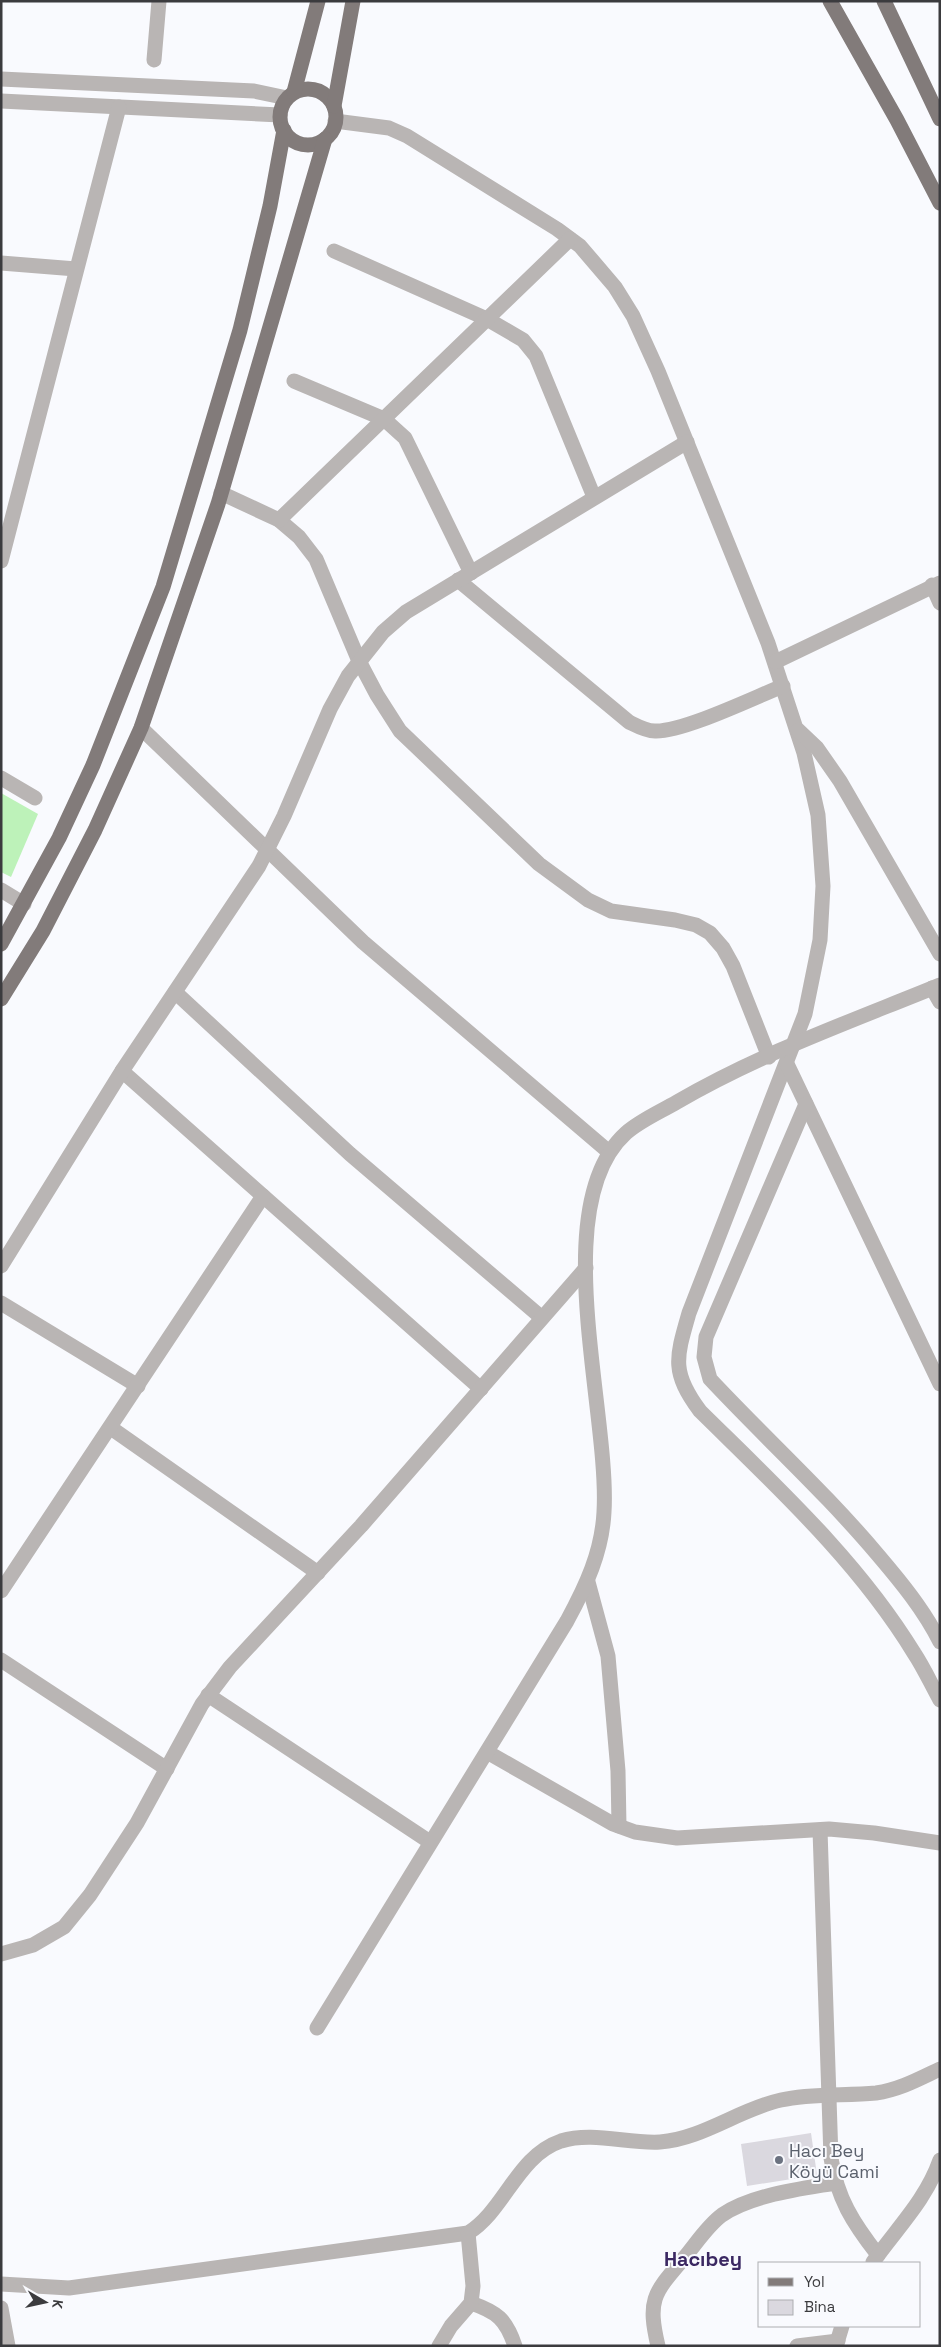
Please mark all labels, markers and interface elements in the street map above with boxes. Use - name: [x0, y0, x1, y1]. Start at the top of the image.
- place label: Hacı Bey Köyü Cami: [789, 2139, 879, 2183]
- marker: Hacı Bey Köyü Cami: [773, 2154, 785, 2166]
- district label: Hacıbey: [664, 2246, 742, 2272]
- legend: [758, 2262, 921, 2327]
- text: Yol: [804, 2272, 825, 2291]
- north arrow: [20, 2277, 70, 2327]
- text: Bina: [804, 2297, 836, 2316]
- text: K: [48, 2298, 67, 2310]

